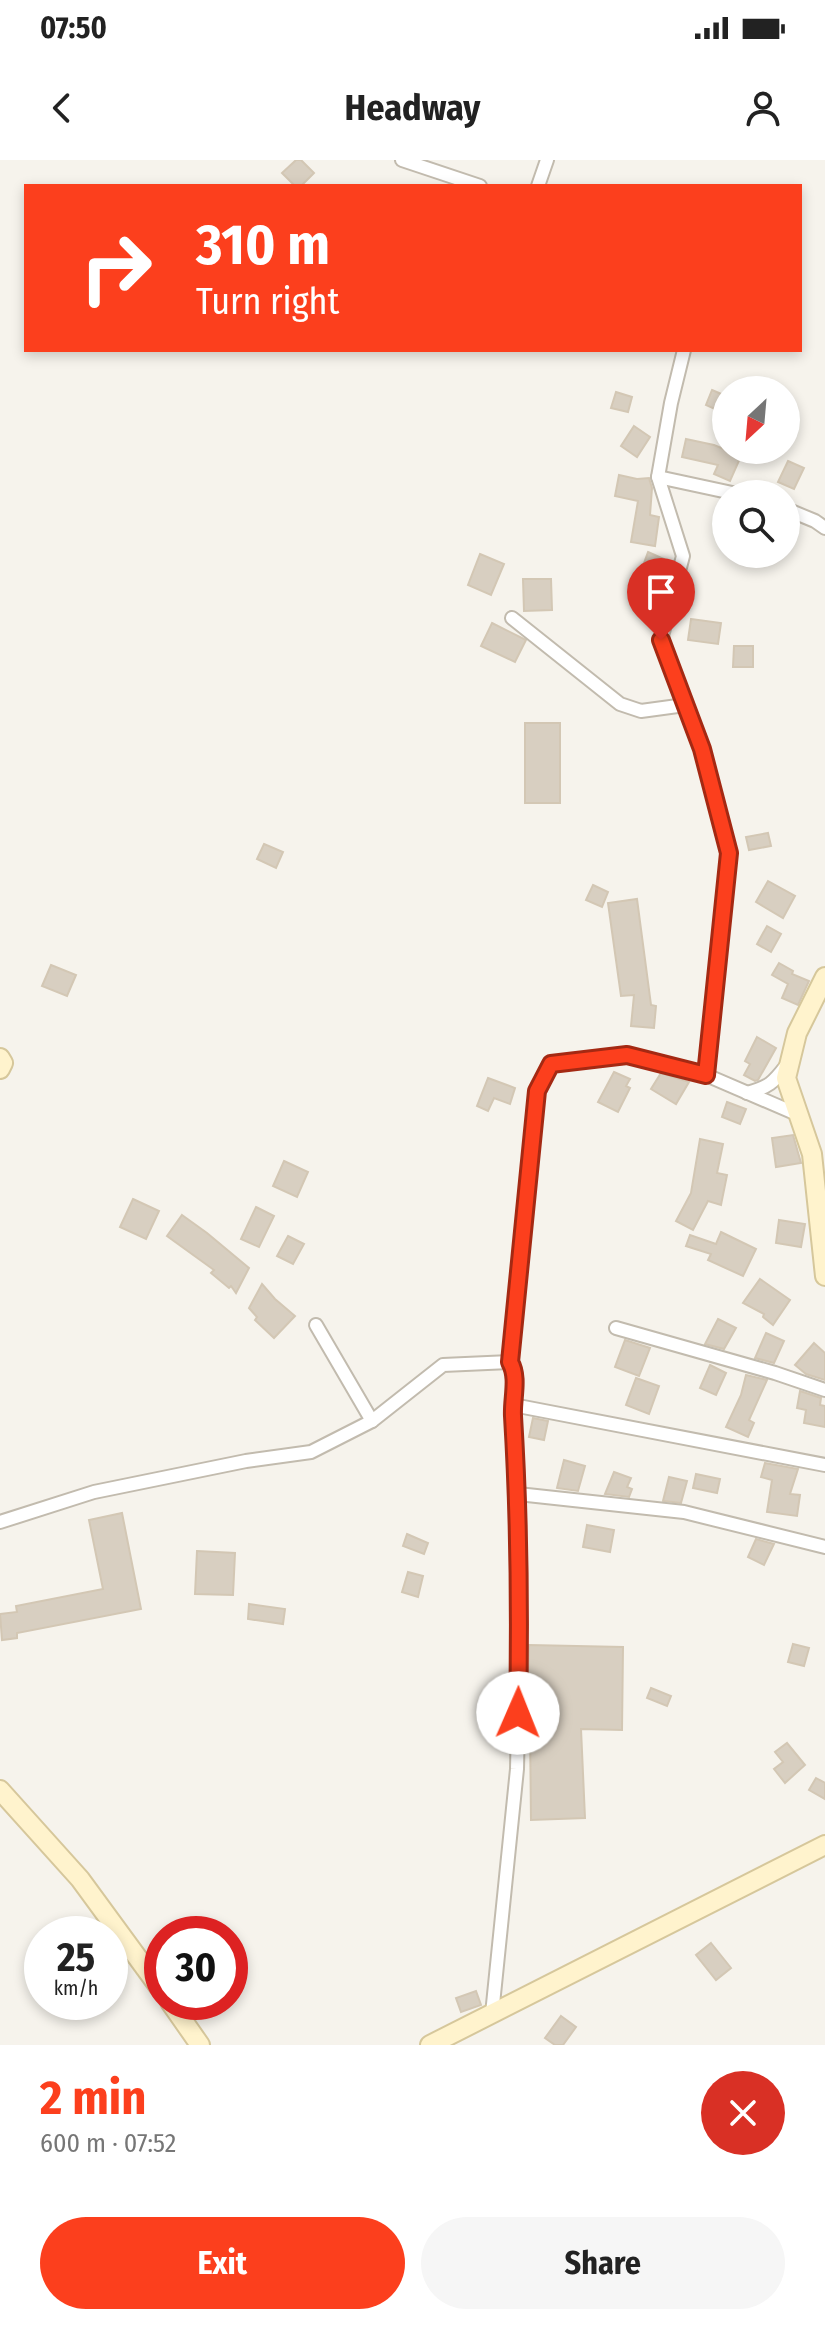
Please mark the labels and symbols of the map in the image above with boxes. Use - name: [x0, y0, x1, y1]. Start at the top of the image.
- north arrow: [712, 376, 800, 464]
- pin: [627, 558, 695, 640]
- position arrow: [476, 1671, 560, 1755]
- speed limit sign: 30: [144, 1916, 248, 2020]

